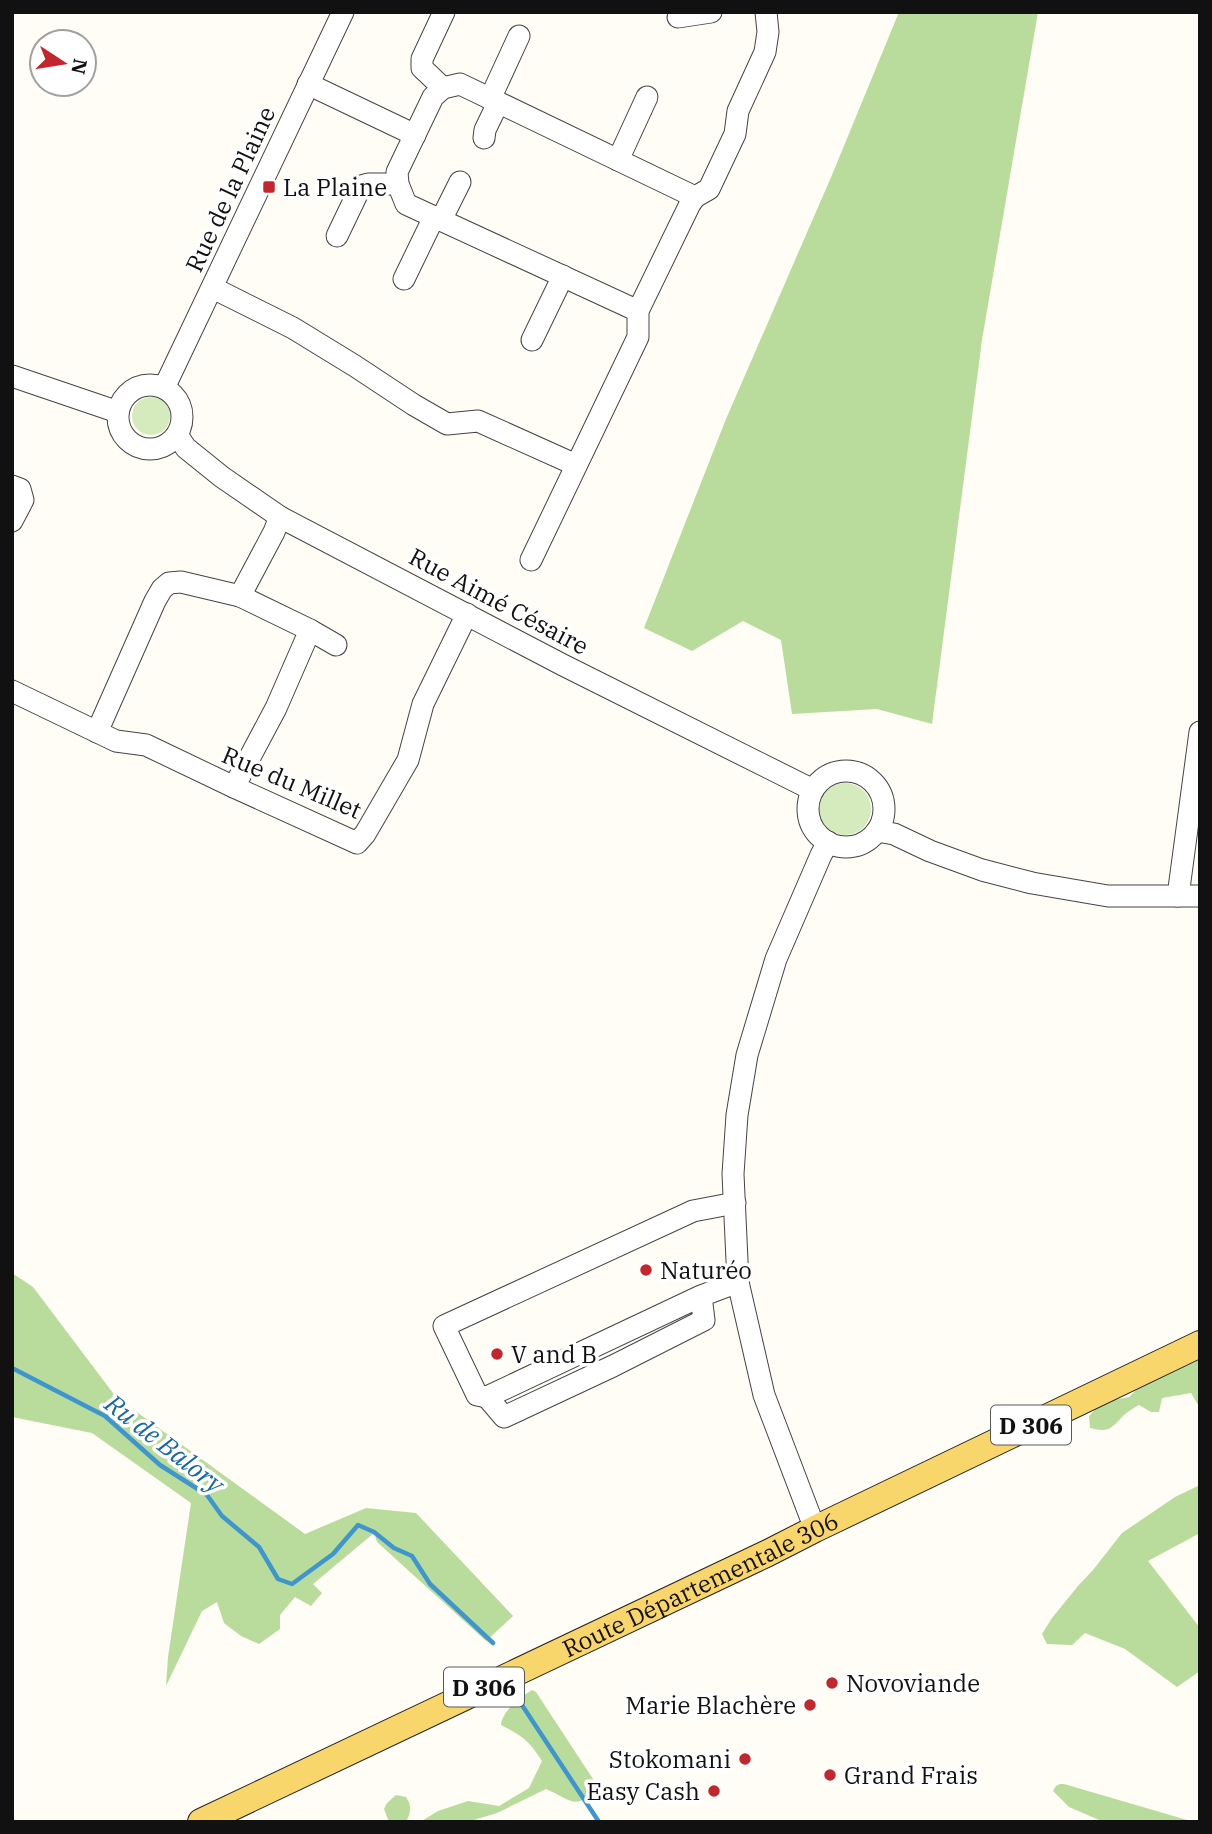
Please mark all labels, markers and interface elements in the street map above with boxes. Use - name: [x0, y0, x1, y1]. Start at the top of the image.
- north arrow: [28, 28, 98, 98]
- text: N: [66, 57, 93, 76]
- street label: Rue de la Plaine: [178, 101, 282, 277]
- place label: La Plaine: [283, 171, 387, 203]
- marker: La Plaine: [261, 179, 277, 195]
- street label: Rue Aimé Césaire: [404, 540, 594, 662]
- street label: Rue du Millet: [217, 738, 367, 826]
- place label: Naturéo: [660, 1254, 752, 1286]
- marker: Naturéo: [638, 1262, 654, 1278]
- place label: V and B: [511, 1338, 597, 1370]
- marker: V and B: [489, 1346, 505, 1362]
- water label: Ru de Balory: [98, 1385, 233, 1501]
- road number: D 306: [991, 1406, 1071, 1444]
- street label: Route Départementale 306: [557, 1504, 844, 1664]
- place label: Novoviande: [846, 1667, 980, 1699]
- road number: D 306: [444, 1668, 524, 1706]
- marker: Novoviande: [824, 1675, 840, 1691]
- place label: Marie Blachère: [625, 1689, 796, 1721]
- marker: Marie Blachère: [802, 1697, 818, 1713]
- place label: Stokomani: [609, 1743, 731, 1775]
- marker: Stokomani: [737, 1751, 753, 1767]
- place label: Grand Frais: [844, 1759, 978, 1791]
- marker: Grand Frais: [822, 1767, 838, 1783]
- place label: Easy Cash: [586, 1775, 700, 1807]
- marker: Easy Cash: [706, 1783, 722, 1799]

